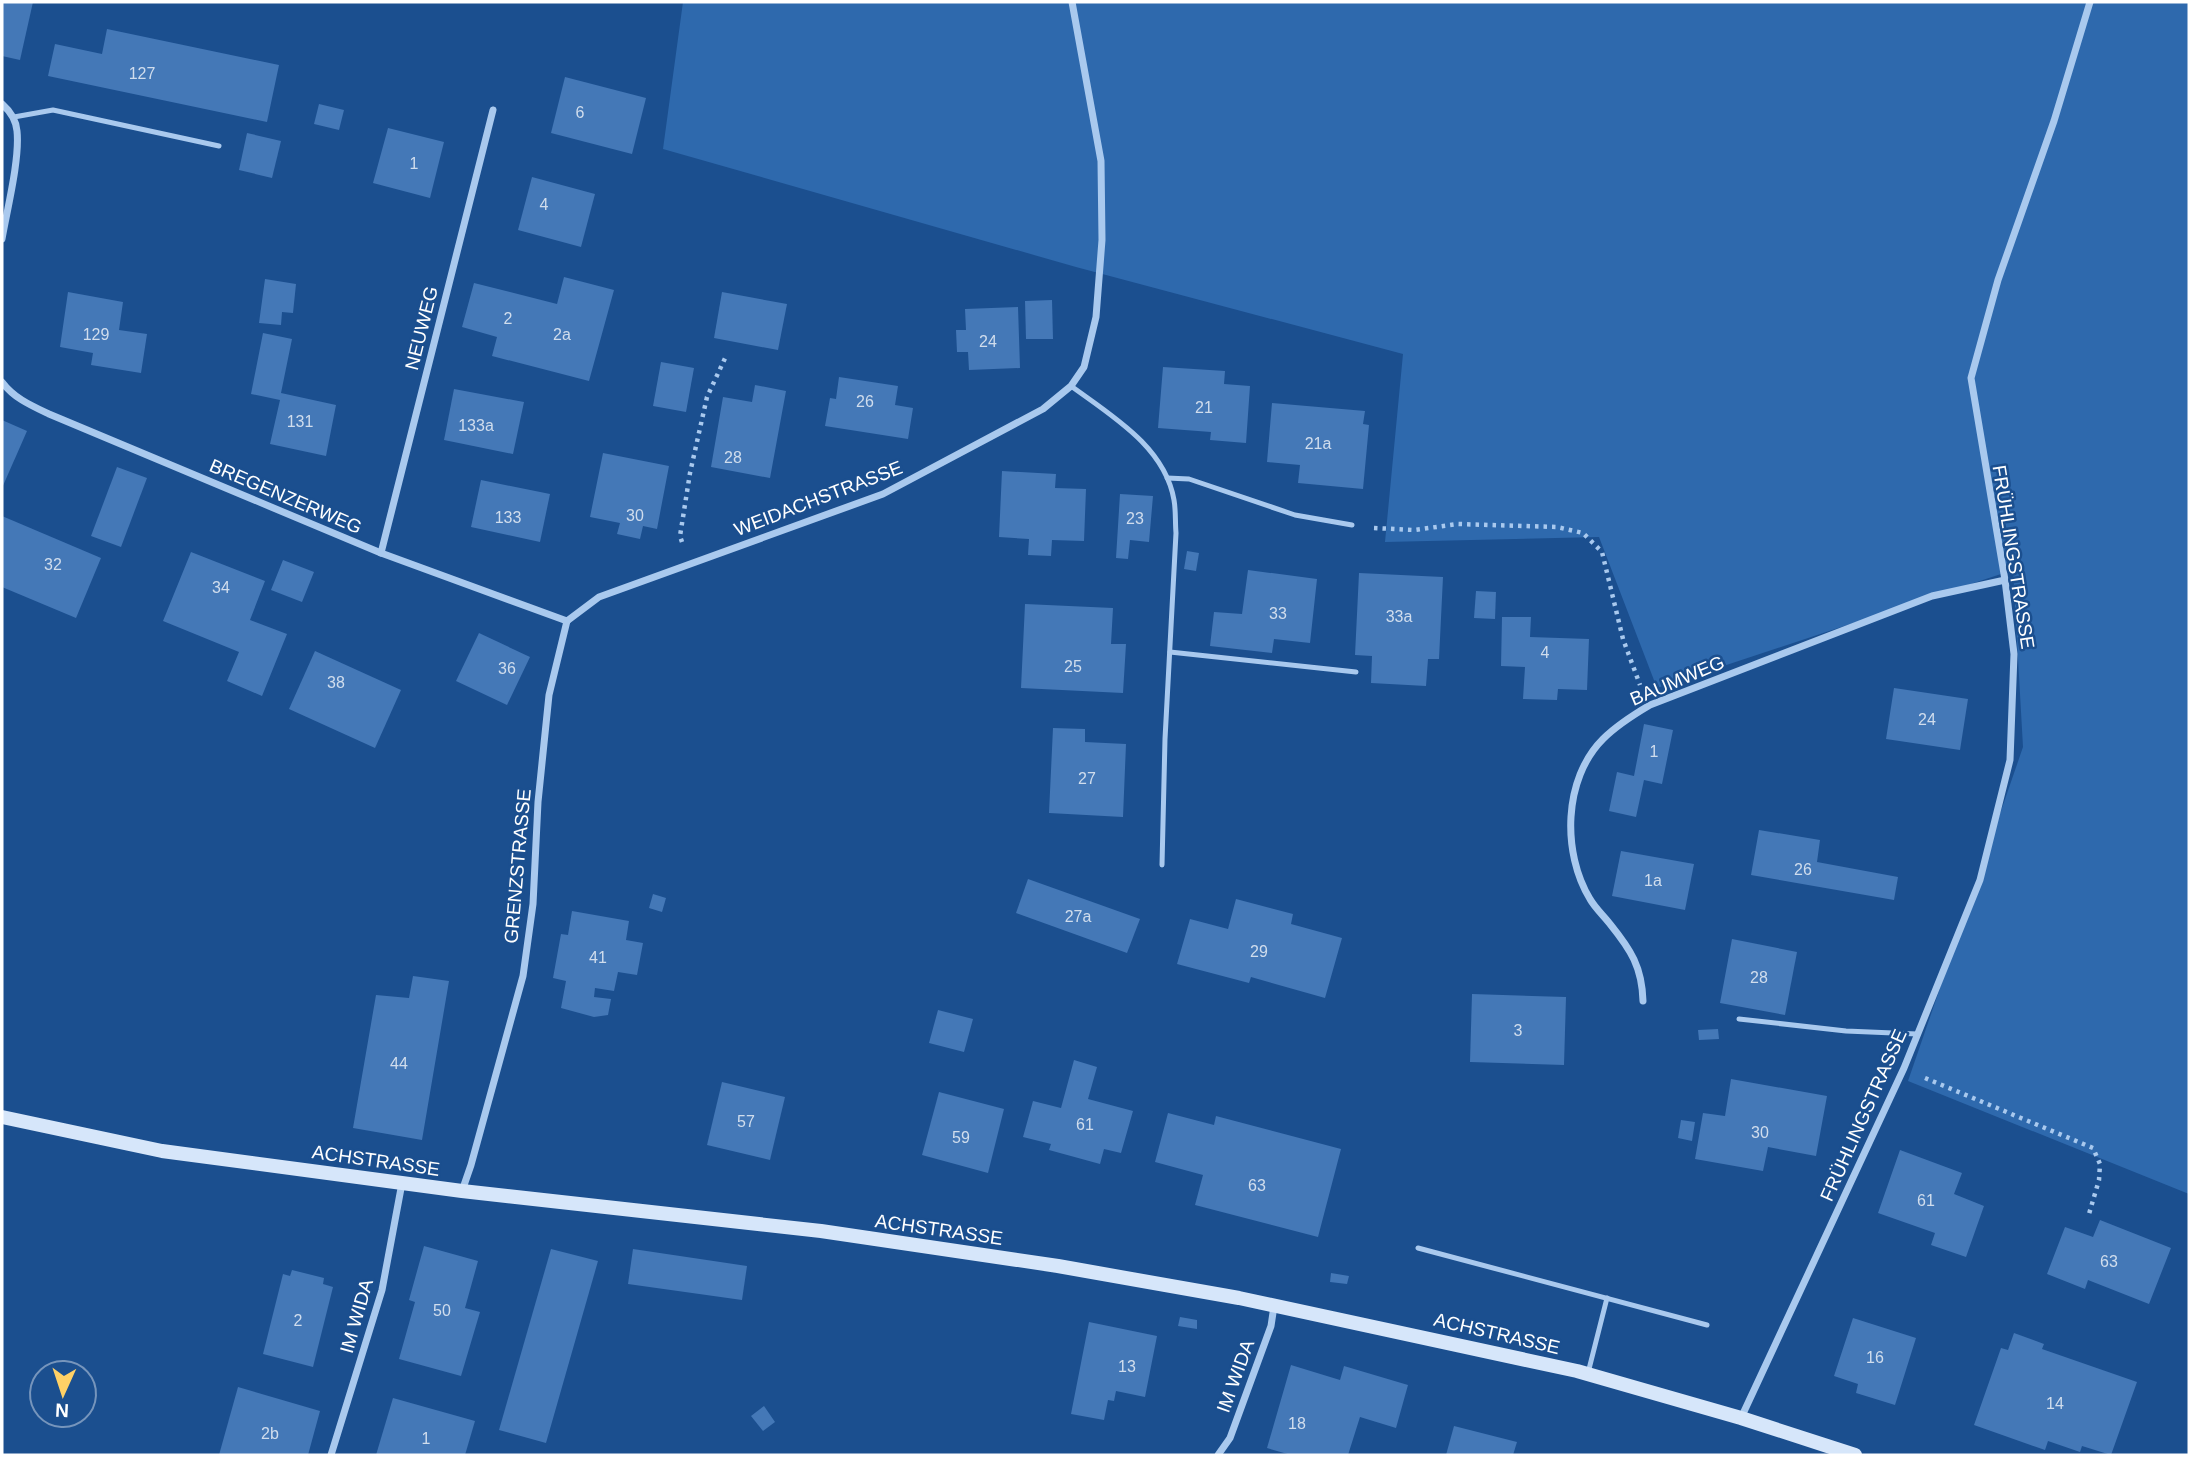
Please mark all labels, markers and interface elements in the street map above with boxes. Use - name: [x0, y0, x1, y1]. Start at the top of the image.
- house number: 127: [129, 65, 155, 82]
- house number: 6: [576, 104, 585, 121]
- house number: 1: [410, 155, 419, 172]
- house number: 4: [540, 196, 549, 213]
- street label: NEUWEG: [401, 284, 442, 372]
- house number: 2: [504, 310, 513, 327]
- house number: 129: [83, 326, 109, 343]
- house number: 2a: [553, 326, 571, 343]
- house number: 24: [979, 333, 997, 350]
- house number: 26: [856, 393, 874, 410]
- house number: 21: [1195, 399, 1213, 416]
- house number: 131: [287, 413, 313, 430]
- house number: 133a: [458, 417, 494, 434]
- house number: 21a: [1305, 435, 1331, 452]
- house number: 28: [724, 449, 742, 466]
- street label: BREGENZERWEG: [207, 455, 365, 538]
- street label: WEIDACHSTRASSE: [731, 457, 905, 540]
- street label: FRÜHLINGSTRASSE: [1989, 464, 2038, 650]
- house number: 30: [626, 507, 644, 524]
- house number: 133: [495, 509, 521, 526]
- house number: 23: [1126, 510, 1144, 527]
- house number: 32: [44, 556, 62, 573]
- house number: 34: [212, 579, 230, 596]
- house number: 33: [1269, 605, 1287, 622]
- house number: 33a: [1386, 608, 1412, 625]
- house number: 4: [1541, 644, 1550, 661]
- street label: BAUMWEG: [1627, 651, 1727, 710]
- house number: 25: [1064, 658, 1082, 675]
- house number: 36: [498, 660, 516, 677]
- house number: 38: [327, 674, 345, 691]
- house number: 24: [1918, 711, 1936, 728]
- house number: 1: [1650, 743, 1659, 760]
- house number: 27: [1078, 770, 1096, 787]
- street label: GRENZSTRASSE: [500, 788, 535, 944]
- house number: 26: [1794, 861, 1812, 878]
- house number: 1a: [1644, 872, 1662, 889]
- house number: 27a: [1065, 908, 1091, 925]
- house number: 29: [1250, 943, 1268, 960]
- house number: 41: [589, 949, 607, 966]
- house number: 28: [1750, 969, 1768, 986]
- house number: 3: [1514, 1022, 1523, 1039]
- street label: FRÜHLINGSTRASSE: [1816, 1026, 1911, 1204]
- house number: 44: [390, 1055, 408, 1072]
- house number: 57: [737, 1113, 755, 1130]
- house number: 61: [1076, 1116, 1094, 1133]
- house number: 30: [1751, 1124, 1769, 1141]
- house number: 59: [952, 1129, 970, 1146]
- street label: ACHSTRASSE: [311, 1141, 441, 1180]
- house number: 63: [1248, 1177, 1266, 1194]
- house number: 61: [1917, 1192, 1935, 1209]
- street label: ACHSTRASSE: [874, 1210, 1004, 1249]
- house number: 63: [2100, 1253, 2118, 1270]
- street label: IM WIDA: [336, 1276, 377, 1356]
- house number: 50: [433, 1302, 451, 1319]
- street label: ACHSTRASSE: [1432, 1309, 1562, 1358]
- house number: 2: [294, 1312, 303, 1329]
- street label: IM WIDA: [1213, 1337, 1258, 1415]
- house number: 16: [1866, 1349, 1884, 1366]
- house number: 13: [1118, 1358, 1136, 1375]
- north arrow: [28, 1359, 98, 1429]
- house number: 14: [2046, 1395, 2064, 1412]
- text: N: [55, 1400, 70, 1421]
- house number: 18: [1288, 1415, 1306, 1432]
- house number: 2b: [261, 1425, 279, 1442]
- house number: 1: [422, 1430, 431, 1447]

